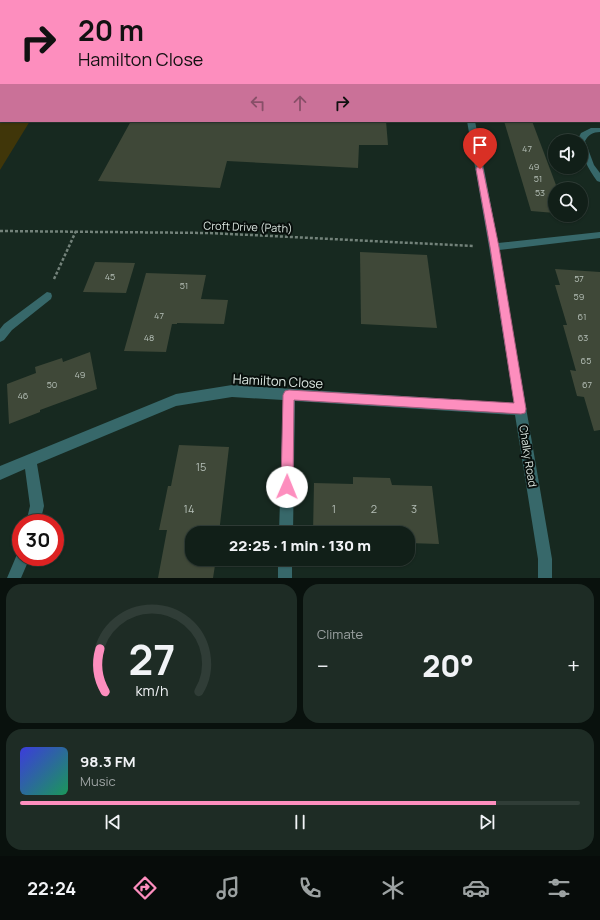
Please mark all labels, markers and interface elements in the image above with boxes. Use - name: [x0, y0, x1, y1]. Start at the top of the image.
- text: 20 m: [78, 11, 144, 49]
- icon: right: [12, 16, 64, 68]
- text: Hamilton Close: [78, 47, 203, 71]
- icon: left: [247, 92, 269, 114]
- icon: ahead: [289, 92, 311, 114]
- icon: right: [331, 92, 353, 114]
- pin: [463, 128, 497, 169]
- icon: arrive: [469, 134, 491, 156]
- map controls: [548, 134, 588, 222]
- button: sound: [548, 134, 588, 174]
- house number: 47: [522, 142, 532, 155]
- house number: 49: [529, 160, 539, 173]
- house number: 51: [534, 172, 542, 185]
- button: search: [548, 182, 588, 222]
- house number: 53: [535, 186, 545, 199]
- street label: Croft Drive (Path): [203, 217, 293, 236]
- house number: 45: [105, 270, 115, 283]
- house number: 57: [574, 272, 584, 285]
- house number: 51: [180, 279, 188, 292]
- house number: 59: [574, 290, 584, 303]
- house number: 47: [154, 309, 164, 322]
- house number: 61: [578, 310, 586, 323]
- house number: 48: [144, 331, 154, 344]
- house number: 63: [578, 331, 588, 344]
- house number: 65: [581, 354, 591, 367]
- house number: 49: [75, 368, 85, 381]
- street label: Hamilton Close: [232, 370, 324, 392]
- house number: 50: [47, 378, 57, 391]
- house number: 67: [582, 378, 593, 391]
- house number: 46: [18, 389, 29, 402]
- street label: Chalky Road: [516, 424, 541, 488]
- house number: 15: [196, 459, 206, 474]
- position arrow: [266, 466, 308, 508]
- house number: 14: [184, 501, 194, 516]
- house number: 1: [332, 501, 336, 516]
- house number: 2: [371, 501, 377, 516]
- house number: 3: [411, 501, 417, 516]
- speed limit sign: 30: [12, 514, 64, 566]
- text: 22:25 · 1 min · 130 m: [229, 535, 371, 556]
- text: Climate: [317, 625, 363, 643]
- text: 27: [128, 630, 175, 686]
- text: 20°: [422, 645, 474, 686]
- text: −: [317, 651, 329, 681]
- text: +: [567, 651, 580, 681]
- text: km/h: [135, 680, 168, 699]
- text: 98.3 FM: [80, 751, 135, 772]
- text: Music: [80, 772, 116, 790]
- icon: previous: [102, 811, 124, 833]
- icon: pause: [289, 811, 311, 833]
- icon: next: [476, 811, 498, 833]
- icon: directions: [131, 874, 159, 902]
- icon: music: [214, 874, 242, 902]
- icon: phone: [296, 874, 324, 902]
- icon: climate: [379, 874, 407, 902]
- icon: car: [462, 874, 490, 902]
- icon: filters: [545, 874, 573, 902]
- text: 22:24: [27, 876, 76, 900]

